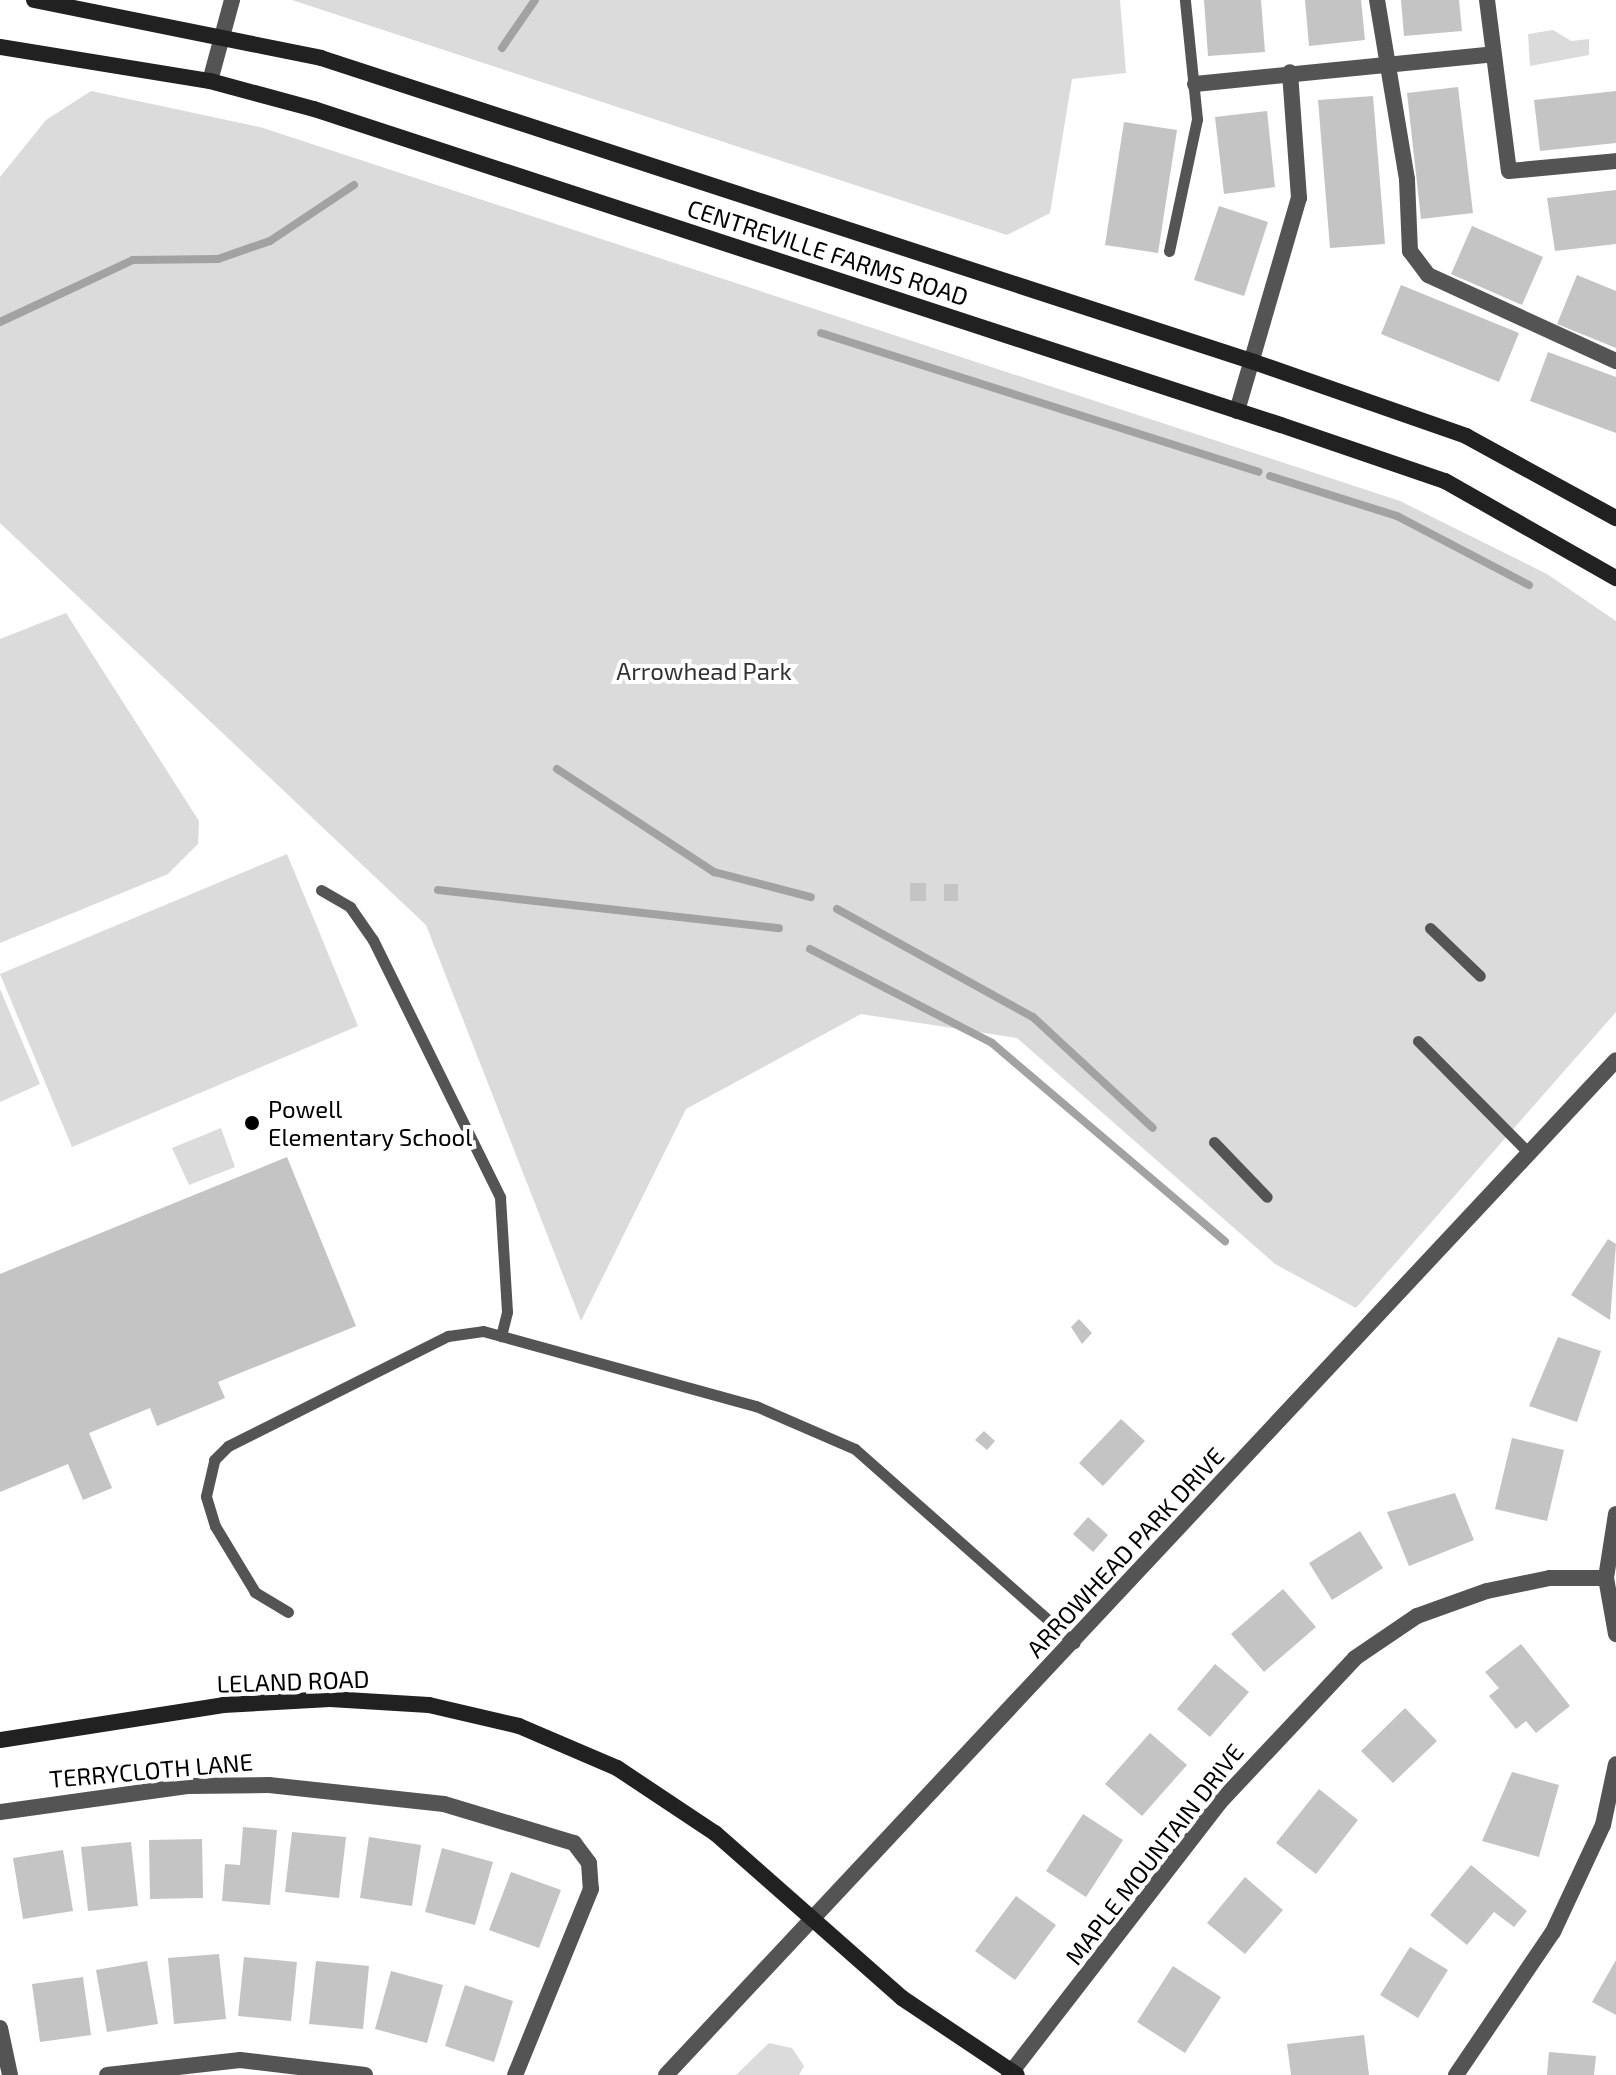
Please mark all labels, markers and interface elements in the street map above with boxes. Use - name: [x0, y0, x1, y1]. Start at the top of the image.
- street label: CENTREVILLE FARMS ROAD: [684, 193, 972, 311]
- park label: Arrowhead Park: [616, 657, 792, 685]
- place label: Powell Elementary School: [268, 1095, 473, 1151]
- marker: Powell Elementary School: [243, 1114, 261, 1132]
- street label: ARROWHEAD PARK DRIVE: [1020, 1441, 1230, 1663]
- street label: LELAND ROAD: [216, 1664, 370, 1698]
- street label: MAPLE MOUNTAIN DRIVE: [1059, 1738, 1249, 1970]
- street label: TERRYCLOTH LANE: [48, 1747, 254, 1793]

